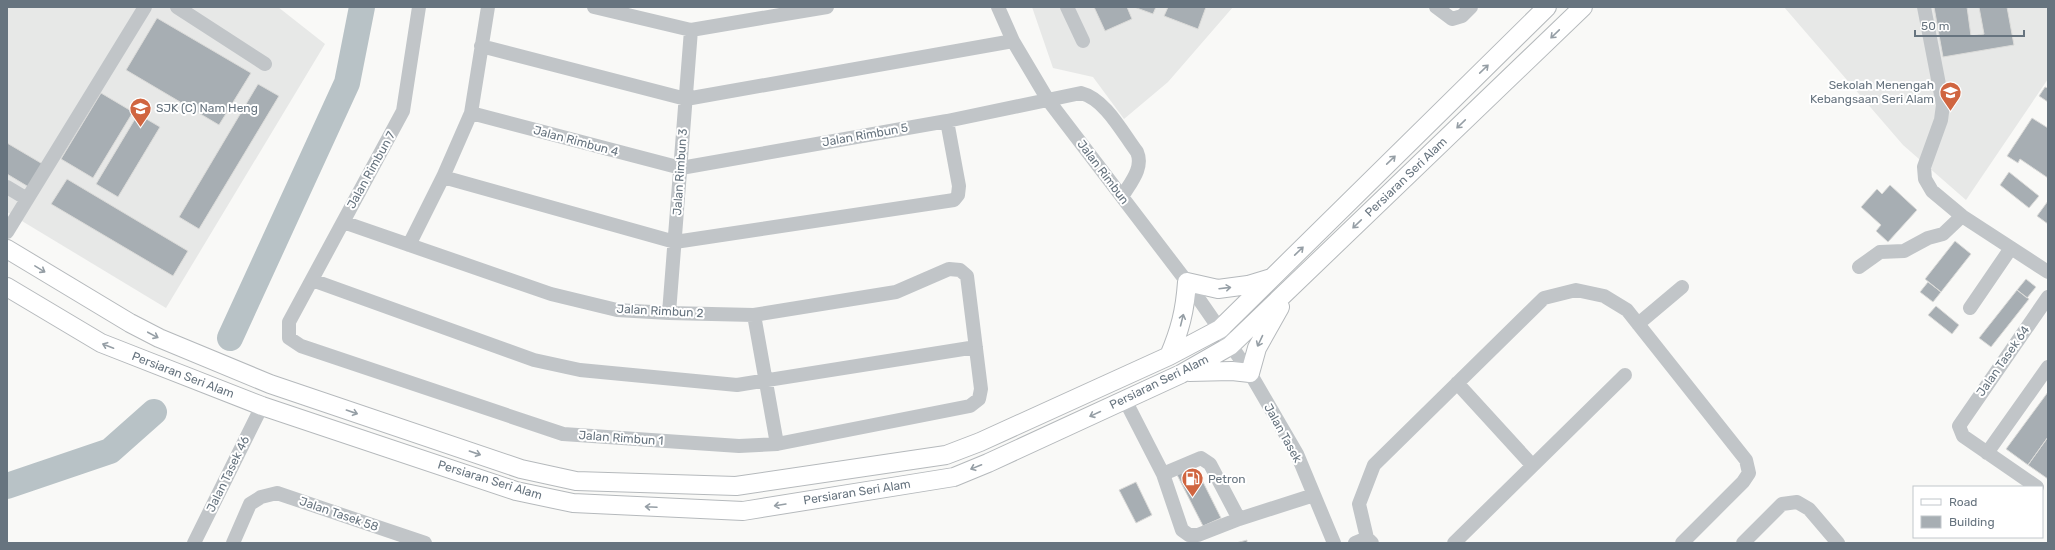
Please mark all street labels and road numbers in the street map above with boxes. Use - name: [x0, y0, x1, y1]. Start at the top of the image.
- street label: Jalan Rimbun 5: [821, 121, 909, 149]
- street label: Jalan Rimbun 4: [532, 123, 621, 159]
- street label: Jalan Rimbun 3: [670, 128, 690, 216]
- street label: Jalan Rimbun 7: [344, 129, 398, 211]
- street label: Persiaran Seri Alam: [1362, 134, 1450, 220]
- street label: Jalan Rimbun: [1074, 137, 1132, 207]
- street label: Jalan Rimbun 2: [616, 302, 704, 320]
- street label: Jalan Tasek 64: [1974, 323, 2033, 399]
- street label: Persiaran Seri Alam: [130, 349, 236, 401]
- street label: Persiaran Seri Alam: [1107, 352, 1211, 412]
- street label: Jalan Tasek: [1261, 401, 1305, 466]
- street label: Jalan Rimbun 1: [578, 428, 664, 448]
- street label: Jalan Tasek 46: [204, 434, 252, 514]
- street label: Persiaran Seri Alam: [436, 457, 544, 503]
- street label: Persiaran Seri Alam: [802, 477, 912, 507]
- street label: Jalan Tasek 58: [298, 494, 380, 534]

